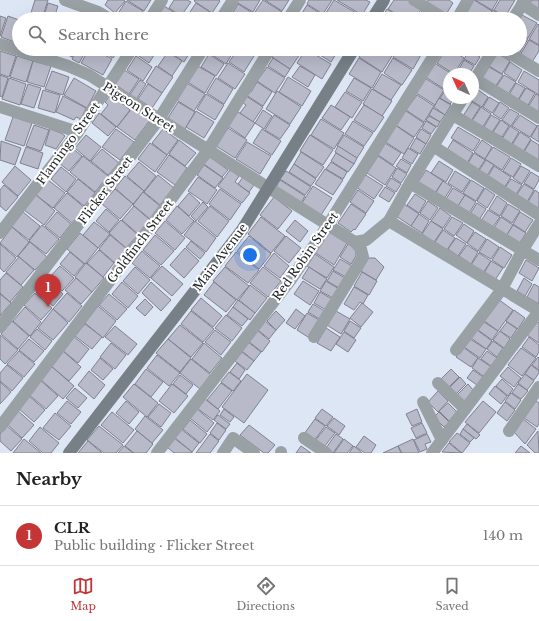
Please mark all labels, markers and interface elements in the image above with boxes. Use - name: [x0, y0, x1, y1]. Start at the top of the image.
- search box: [12, 12, 527, 56]
- icon: search: [26, 23, 48, 45]
- text: Search here: [58, 25, 149, 44]
- north arrow: [443, 68, 479, 104]
- street label: Pigeon Street: [100, 79, 178, 135]
- street label: Flamingo Street: [33, 98, 103, 187]
- street label: Flicker Street: [75, 153, 136, 227]
- street label: Goldfinch Street: [104, 196, 177, 286]
- street label: Red Robin Street: [269, 208, 341, 303]
- street label: Main Avenue: [190, 220, 250, 294]
- your location: [240, 245, 260, 265]
- pin: 1: [35, 274, 61, 307]
- text: Nearby: [16, 469, 82, 490]
- text: CLR: [54, 518, 90, 537]
- text: 1: [26, 527, 32, 544]
- text: 140 m: [483, 527, 523, 544]
- text: Public building · Flicker Street: [54, 537, 254, 554]
- tab: Map: [70, 575, 96, 613]
- tab: Directions: [236, 575, 295, 613]
- tab: Saved: [436, 575, 469, 613]

